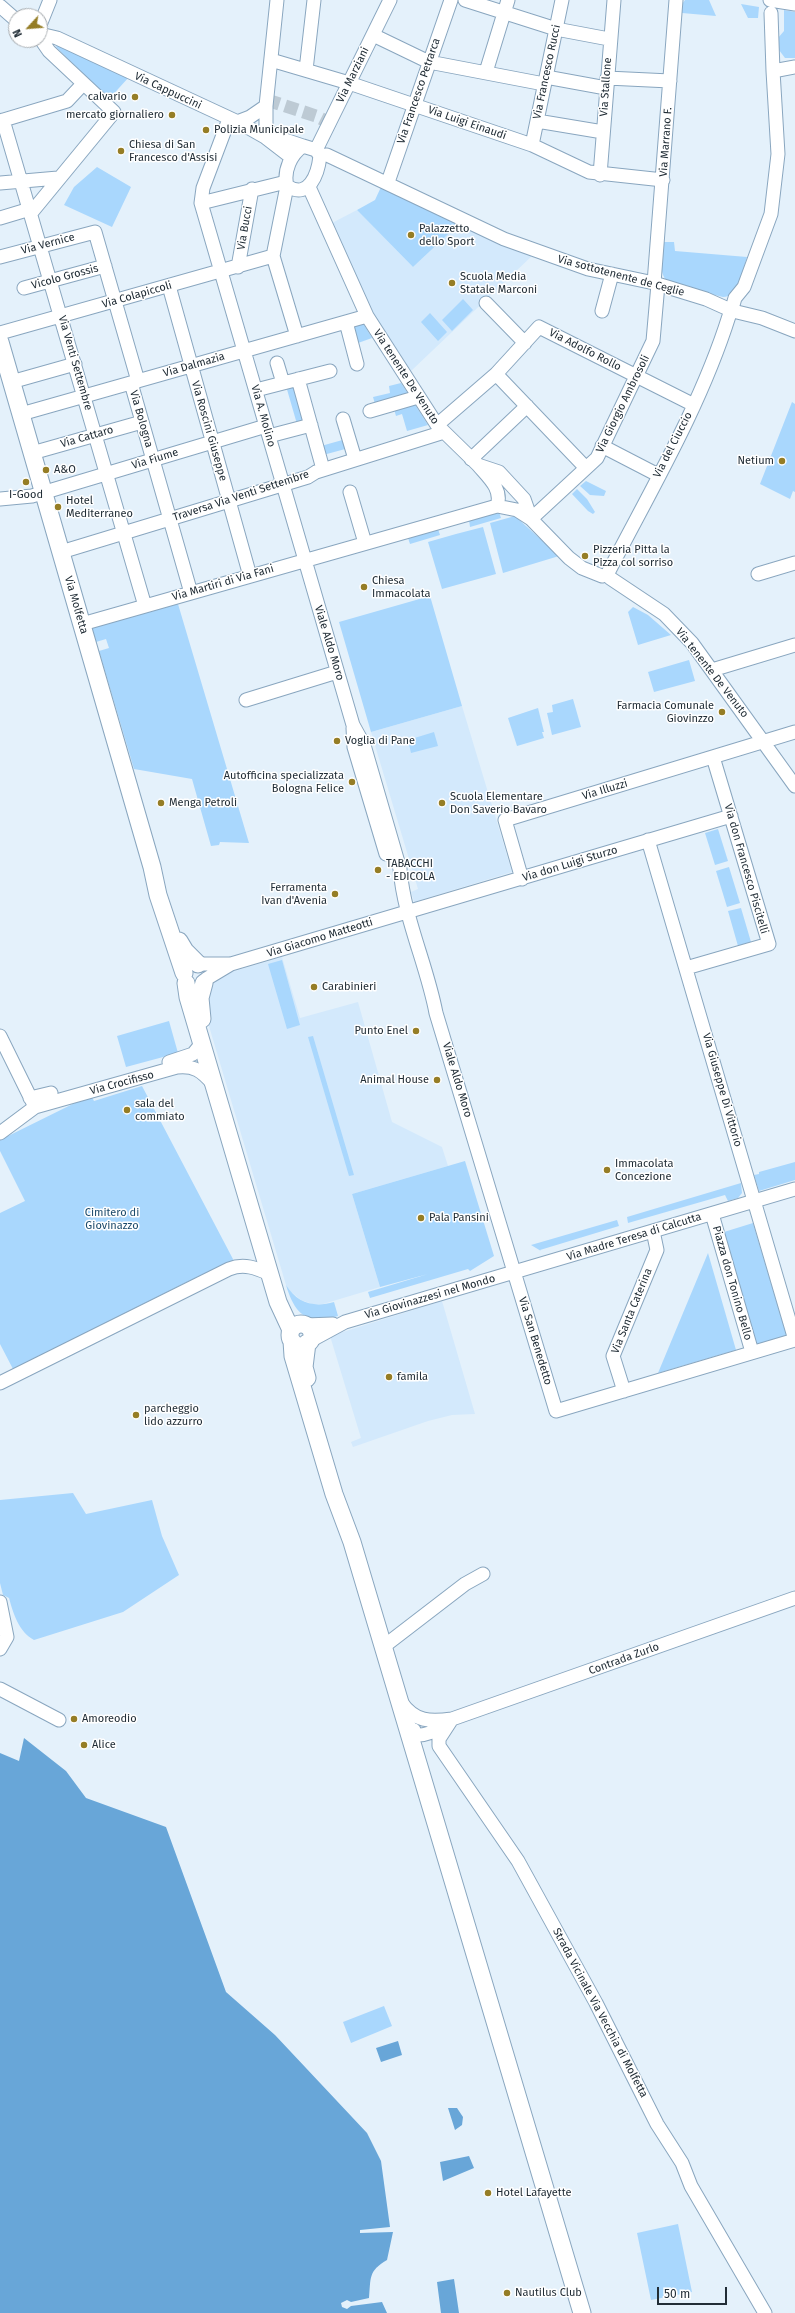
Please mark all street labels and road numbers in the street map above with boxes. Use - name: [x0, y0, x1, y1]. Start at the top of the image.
- street label: Via Francesco Rucci: [531, 23, 563, 121]
- street label: Via Francesco Petrarca: [395, 36, 443, 146]
- street label: Via Marziani: [334, 45, 372, 105]
- street label: Via Stallone: [597, 57, 615, 117]
- street label: Via Cappuccini: [132, 70, 204, 112]
- street label: Via Luigi Einaudi: [426, 103, 508, 143]
- street label: Via Marrano F.: [657, 107, 675, 177]
- street label: Via Bucci: [235, 205, 255, 251]
- street label: Via Vernice: [20, 231, 76, 257]
- street label: Via sottotenente de Ceglie: [556, 253, 686, 299]
- street label: Vicolo Grossis: [30, 262, 100, 292]
- street label: Via Colapiccoli: [101, 279, 173, 311]
- street label: Via Venti Settembre: [55, 314, 95, 412]
- street label: Via Adolfo Rollo: [547, 326, 623, 374]
- street label: Via tenente De Venuto: [370, 327, 442, 427]
- street label: Via Dalmazia: [162, 350, 226, 380]
- street label: Via Giorgio Ambrosoli: [594, 353, 652, 455]
- street label: Via Roscini Giuseppe: [188, 379, 230, 483]
- street label: Via A. Molino: [248, 383, 278, 449]
- street label: Via Bologna: [127, 389, 155, 449]
- street label: Via del Ciuccio: [651, 410, 695, 480]
- street label: Via Cattaro: [59, 423, 115, 451]
- street label: Via Fiume: [130, 446, 180, 472]
- street label: Traversa Via Venti Settembre: [171, 468, 311, 524]
- street label: Via Martiri di Via Fani: [171, 562, 275, 604]
- street label: Via Molfetta: [61, 574, 91, 636]
- street label: Viale Aldo Moro: [311, 604, 347, 682]
- street label: Via tenente De Venuto: [673, 625, 751, 721]
- street label: Via Illuzzi: [581, 777, 629, 803]
- street label: Via don Francesco Piscitelli: [721, 802, 771, 936]
- street label: Via don Luigi Sturzo: [521, 843, 619, 885]
- street label: Via Giacomo Matteotti: [265, 916, 375, 960]
- street label: Via Giuseppe Di Vittorio: [699, 1031, 745, 1149]
- street label: Viale Aldo Moro: [439, 1041, 475, 1119]
- street label: Via Crocifisso: [89, 1068, 155, 1098]
- street label: Via Madre Teresa di Calcutta: [565, 1210, 703, 1264]
- street label: Piazza don Tonino Bello: [709, 1224, 755, 1342]
- street label: Via Santa Caterina: [609, 1266, 655, 1356]
- street label: Via Giovinazzesi nel Mondo: [363, 1272, 497, 1322]
- street label: Via San Benedetto: [515, 1295, 555, 1387]
- street label: Contrada Zurlo: [587, 1640, 661, 1678]
- street label: Strada Vicinale Via Vecchia di Molfetta: [550, 1926, 650, 2100]

